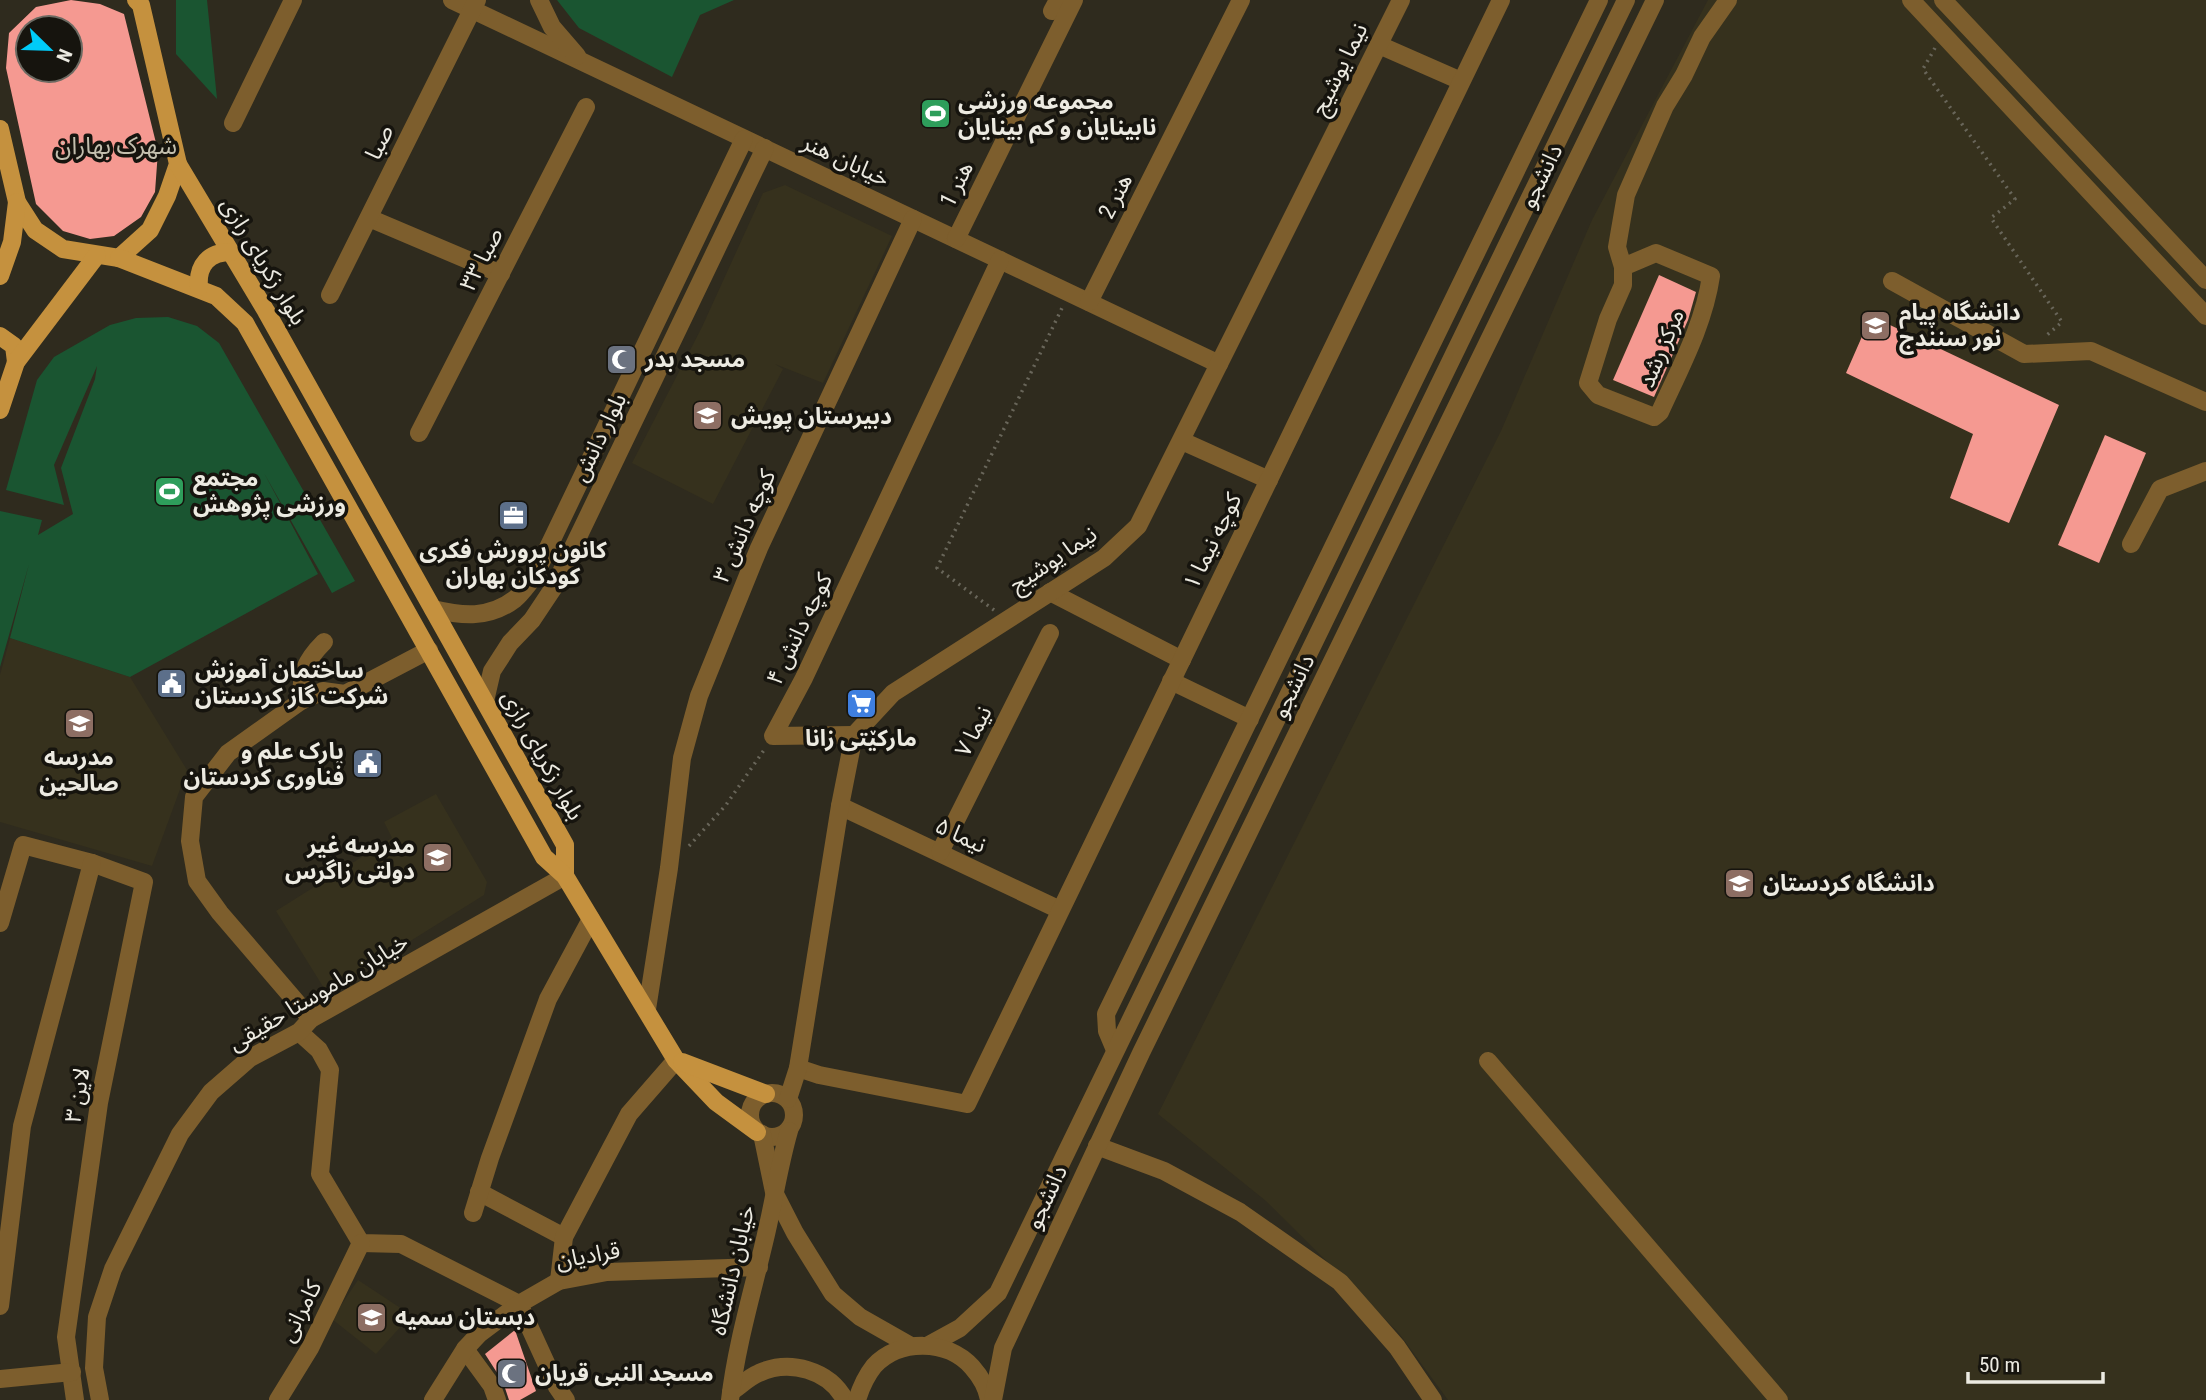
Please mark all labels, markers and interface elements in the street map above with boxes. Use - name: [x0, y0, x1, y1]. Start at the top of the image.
- north arrow: [14, 14, 84, 84]
- street label: نیما یوشیج: [1306, 19, 1376, 121]
- text: N: [51, 46, 77, 65]
- place label: مجموعه ورزشی نابینایان و کم بینایان: [958, 88, 1157, 144]
- sports icon: مجموعه ورزشی نابینایان و کم بینایان: [918, 97, 952, 131]
- street label: صبا: [360, 120, 399, 164]
- street label: خیابان هنر: [797, 128, 894, 192]
- district label: شهرک بهاران: [55, 132, 177, 160]
- street label: دانشجو: [1514, 140, 1568, 213]
- street label: هنر 1: [934, 157, 979, 211]
- street label: هنر 2: [1093, 169, 1138, 223]
- street label: بلوار زکریای رازی: [215, 193, 312, 330]
- street label: ۳۳ صبا: [454, 223, 509, 295]
- place label: دانشگاه پیام نور سنندج: [1899, 299, 2021, 355]
- street label: مرکز رشد: [1633, 305, 1690, 391]
- school or university icon: دانشگاه پیام نور سنندج: [1859, 308, 1893, 342]
- mosque icon: مسجد بدر: [605, 342, 639, 376]
- place label: مسجد بدر: [644, 346, 745, 373]
- street label: بلوار دانش: [566, 389, 632, 486]
- school or university icon: دبیرستان پویش: [691, 399, 725, 433]
- place label: دبیرستان پویش: [731, 403, 892, 432]
- place label: مجتمع ورزشی پژوهش: [193, 465, 346, 520]
- street label: کوچه دانش ۳: [708, 465, 783, 587]
- sports icon: مجتمع ورزشی پژوهش: [153, 474, 187, 508]
- street label: کوچه نیما ۱: [1178, 488, 1248, 594]
- office icon: کانون پرورش فکری کودکان بهاران: [496, 499, 530, 533]
- street label: نیما یوشیج: [1005, 520, 1104, 601]
- place label: کانون پرورش فکری کودکان بهاران: [419, 537, 607, 590]
- street label: کوچه دانش ۴: [761, 569, 839, 690]
- street label: دانشجو: [1266, 650, 1320, 723]
- place label: ساختمان آموزش شرکت گاز کردستان: [195, 657, 388, 710]
- public building icon: ساختمان آموزش شرکت گاز کردستان: [155, 666, 189, 700]
- street label: بلوار زکریای رازی: [496, 686, 589, 825]
- supermarket icon: مارکێتی زانا: [844, 687, 878, 721]
- street label: نیما ۷: [949, 701, 998, 761]
- school or university icon: مدرسه صالحین: [62, 706, 96, 740]
- place label: مارکێتی زانا: [805, 725, 917, 752]
- place label: پارک علم و فناوری کردستان: [184, 738, 344, 791]
- place label: مدرسه صالحین: [39, 744, 119, 797]
- public building icon: پارک علم و فناوری کردستان: [350, 747, 384, 781]
- street label: نیما ۵: [931, 812, 991, 859]
- place label: مدرسه غیر دولتی زاگرس: [285, 832, 415, 885]
- school or university icon: مدرسه غیر دولتی زاگرس: [421, 841, 455, 875]
- school or university icon: دانشگاه کردستان: [1723, 866, 1757, 900]
- place label: دانشگاه کردستان: [1763, 870, 1935, 897]
- street label: خیابان ماموستا حقیقی: [224, 928, 413, 1057]
- street label: لاین ۳: [59, 1065, 96, 1125]
- street label: دانشجو: [1020, 1161, 1073, 1234]
- street label: خیابان دانشگاه: [704, 1202, 761, 1338]
- street label: قرادیان: [554, 1237, 622, 1274]
- street label: کامرانی: [274, 1276, 328, 1346]
- school or university icon: دبستان سمیه: [355, 1300, 389, 1334]
- place label: دبستان سمیه: [395, 1304, 535, 1331]
- scale bar: [1968, 1340, 2103, 1384]
- text: 50 m: [1979, 1353, 2020, 1377]
- mosque icon: مسجد النبی قریان: [495, 1356, 529, 1390]
- place label: مسجد النبی قریان: [535, 1360, 714, 1387]

